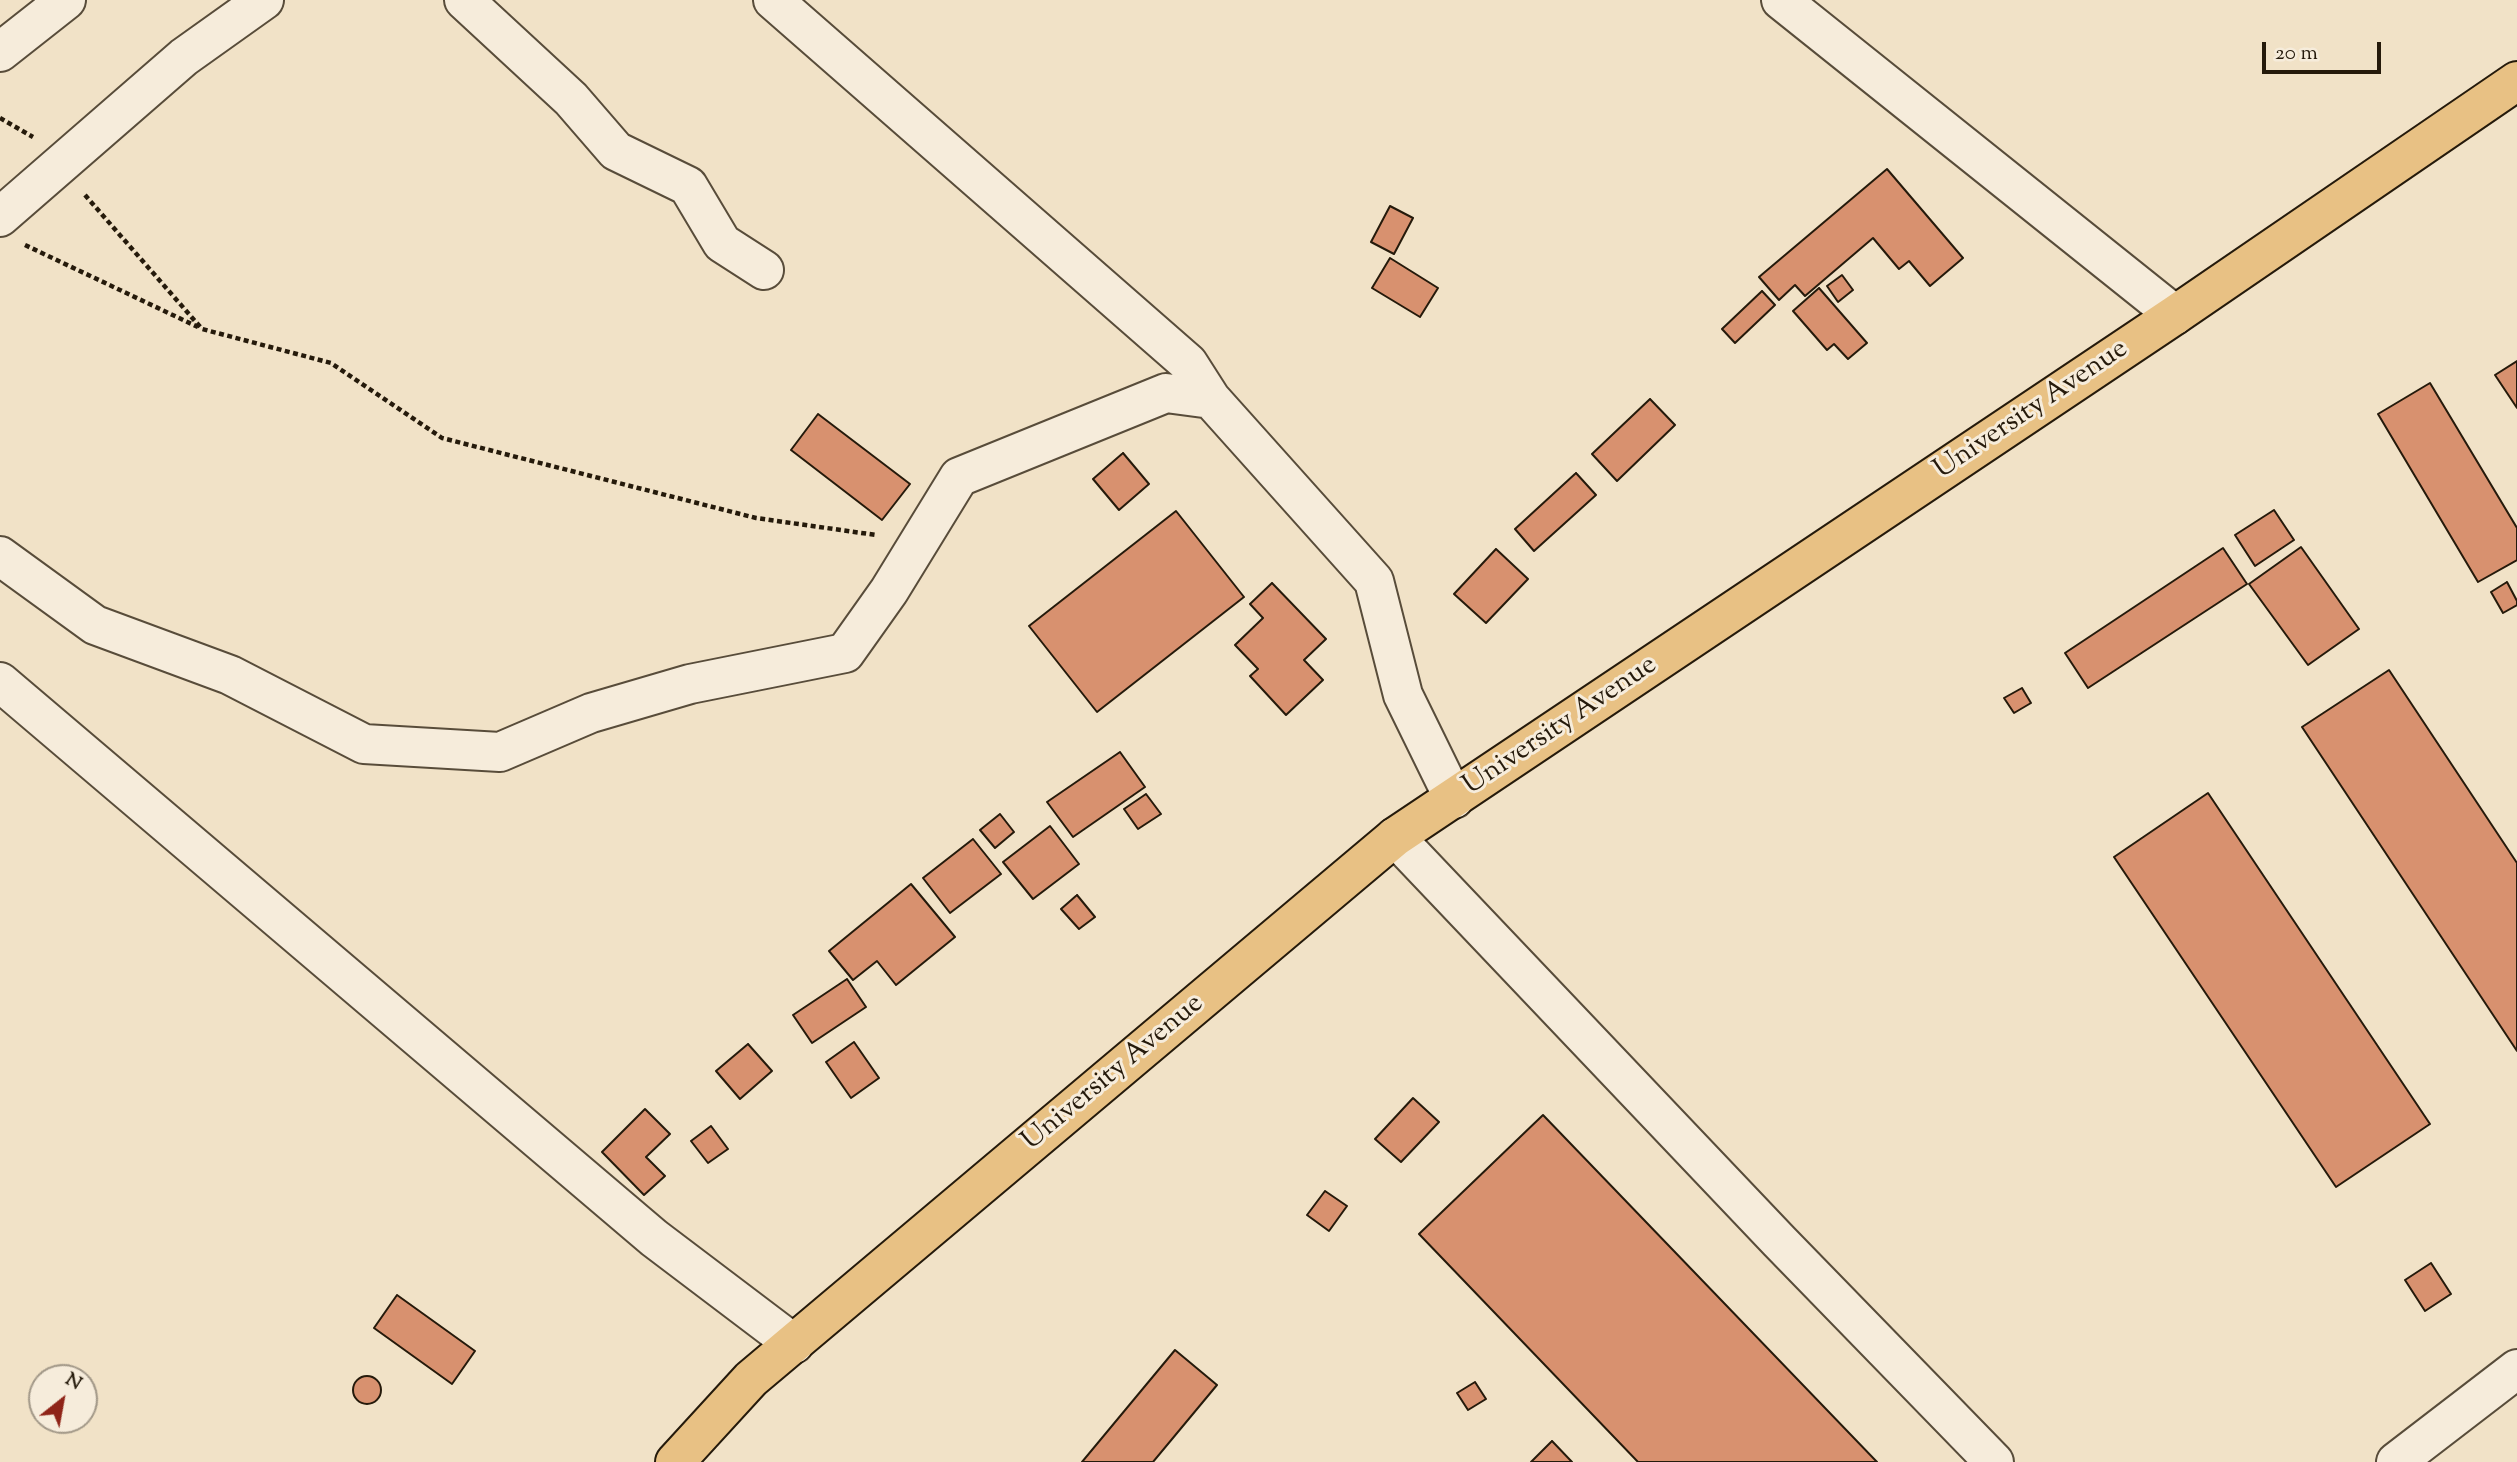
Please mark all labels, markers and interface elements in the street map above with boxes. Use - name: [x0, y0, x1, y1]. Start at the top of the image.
- scale bar: [2265, 28, 2384, 72]
- text: 20 m: [2275, 39, 2318, 69]
- street label: University Avenue: [1929, 334, 2135, 488]
- street label: University Avenue: [1458, 650, 1664, 804]
- street label: University Avenue: [1016, 988, 1212, 1160]
- north arrow: [28, 1364, 98, 1434]
- text: N: [60, 1367, 86, 1398]

